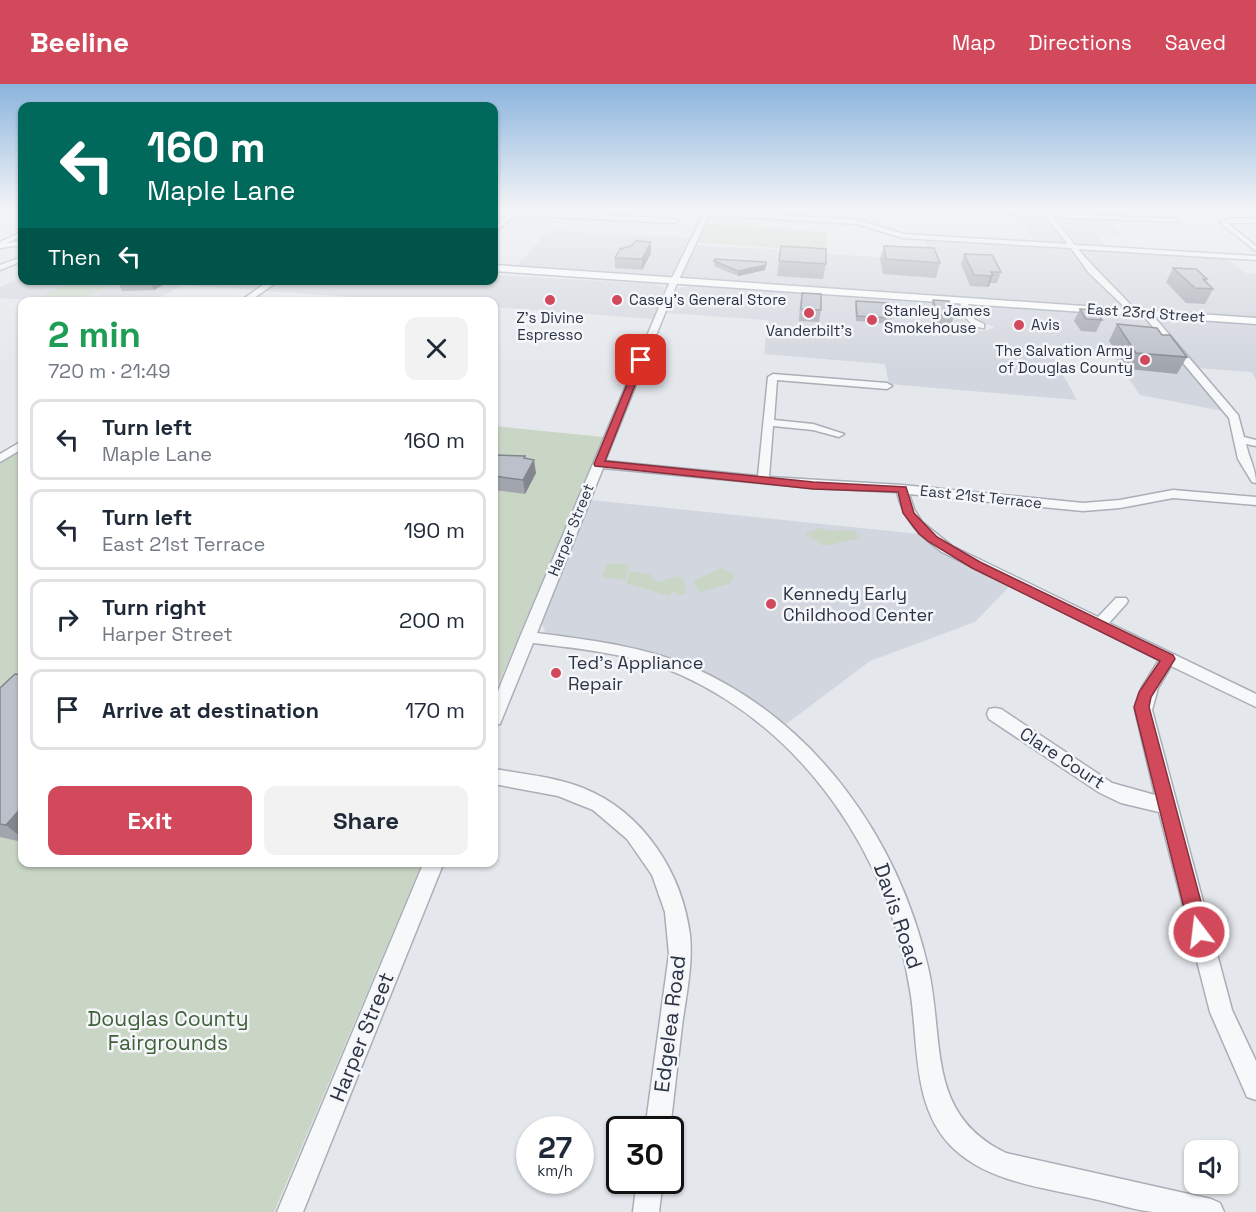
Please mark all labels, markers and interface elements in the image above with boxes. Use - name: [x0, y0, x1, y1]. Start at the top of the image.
- text: Beeline: [30, 24, 129, 60]
- text: Map: [952, 29, 996, 56]
- text: Directions: [1029, 29, 1132, 56]
- text: Saved: [1165, 29, 1226, 56]
- text: 160 m: [147, 121, 266, 174]
- icon: left: [48, 126, 126, 204]
- text: Maple Lane: [147, 173, 296, 208]
- icon: left: [113, 240, 146, 273]
- text: Then: [48, 243, 101, 271]
- place label: Casey's General Store: [629, 290, 787, 309]
- marker: Z's Divine Espresso: [543, 293, 557, 307]
- marker: Casey's General Store: [610, 293, 624, 307]
- street label: East 23rd Street: [1086, 299, 1206, 326]
- place label: Stanley James Smokehouse: [884, 301, 990, 337]
- marker: Vanderbilt's: [802, 306, 816, 320]
- place label: Z's Divine Espresso: [516, 308, 584, 344]
- text: 2 min: [48, 312, 141, 358]
- marker: Stanley James Smokehouse: [865, 313, 879, 327]
- place label: Avis: [1031, 315, 1060, 334]
- button: close: [405, 317, 468, 380]
- marker: Avis: [1012, 318, 1026, 332]
- place label: Vanderbilt's: [766, 321, 852, 340]
- pin: [615, 334, 666, 385]
- place label: The Salvation Army of Douglas County: [995, 341, 1133, 377]
- icon: arrive: [624, 343, 657, 376]
- marker: The Salvation Army of Douglas County: [1138, 353, 1152, 367]
- text: 720 m · 21:49: [48, 358, 171, 384]
- text: Turn left: [102, 413, 192, 441]
- icon: left: [51, 423, 84, 456]
- text: 160 m: [404, 426, 465, 454]
- text: Maple Lane: [102, 441, 212, 467]
- street label: Harper Street: [543, 481, 598, 579]
- street label: East 21st Terrace: [919, 481, 1043, 512]
- text: Turn left: [102, 503, 192, 531]
- icon: left: [51, 513, 84, 546]
- text: 190 m: [404, 516, 465, 544]
- text: East 21st Terrace: [102, 531, 265, 557]
- place label: Kennedy Early Childhood Center: [783, 582, 934, 626]
- text: Turn right: [102, 593, 207, 621]
- marker: Kennedy Early Childhood Center: [764, 597, 778, 611]
- icon: right: [51, 603, 84, 636]
- text: 200 m: [399, 606, 465, 634]
- text: Harper Street: [102, 621, 233, 647]
- place label: Ted's Appliance Repair: [568, 651, 704, 695]
- marker: Ted's Appliance Repair: [549, 666, 563, 680]
- icon: arrive: [51, 693, 84, 726]
- text: Arrive at destination: [102, 696, 319, 724]
- text: 170 m: [405, 696, 465, 724]
- street label: Clare Court: [1015, 722, 1109, 794]
- button: Exit: [48, 786, 252, 855]
- button: Share: [264, 786, 468, 855]
- street label: Davis Road: [868, 859, 929, 972]
- position arrow: [1167, 900, 1231, 964]
- street label: Edgelea Road: [648, 954, 691, 1094]
- street label: Harper Street: [323, 968, 400, 1105]
- park label: Douglas County Fairgrounds: [87, 1005, 249, 1056]
- speed limit sign: 30: [606, 1116, 684, 1194]
- text: 27: [538, 1128, 572, 1167]
- map controls: [1184, 1140, 1238, 1194]
- button: sound: [1184, 1140, 1238, 1194]
- text: km/h: [537, 1161, 573, 1180]

